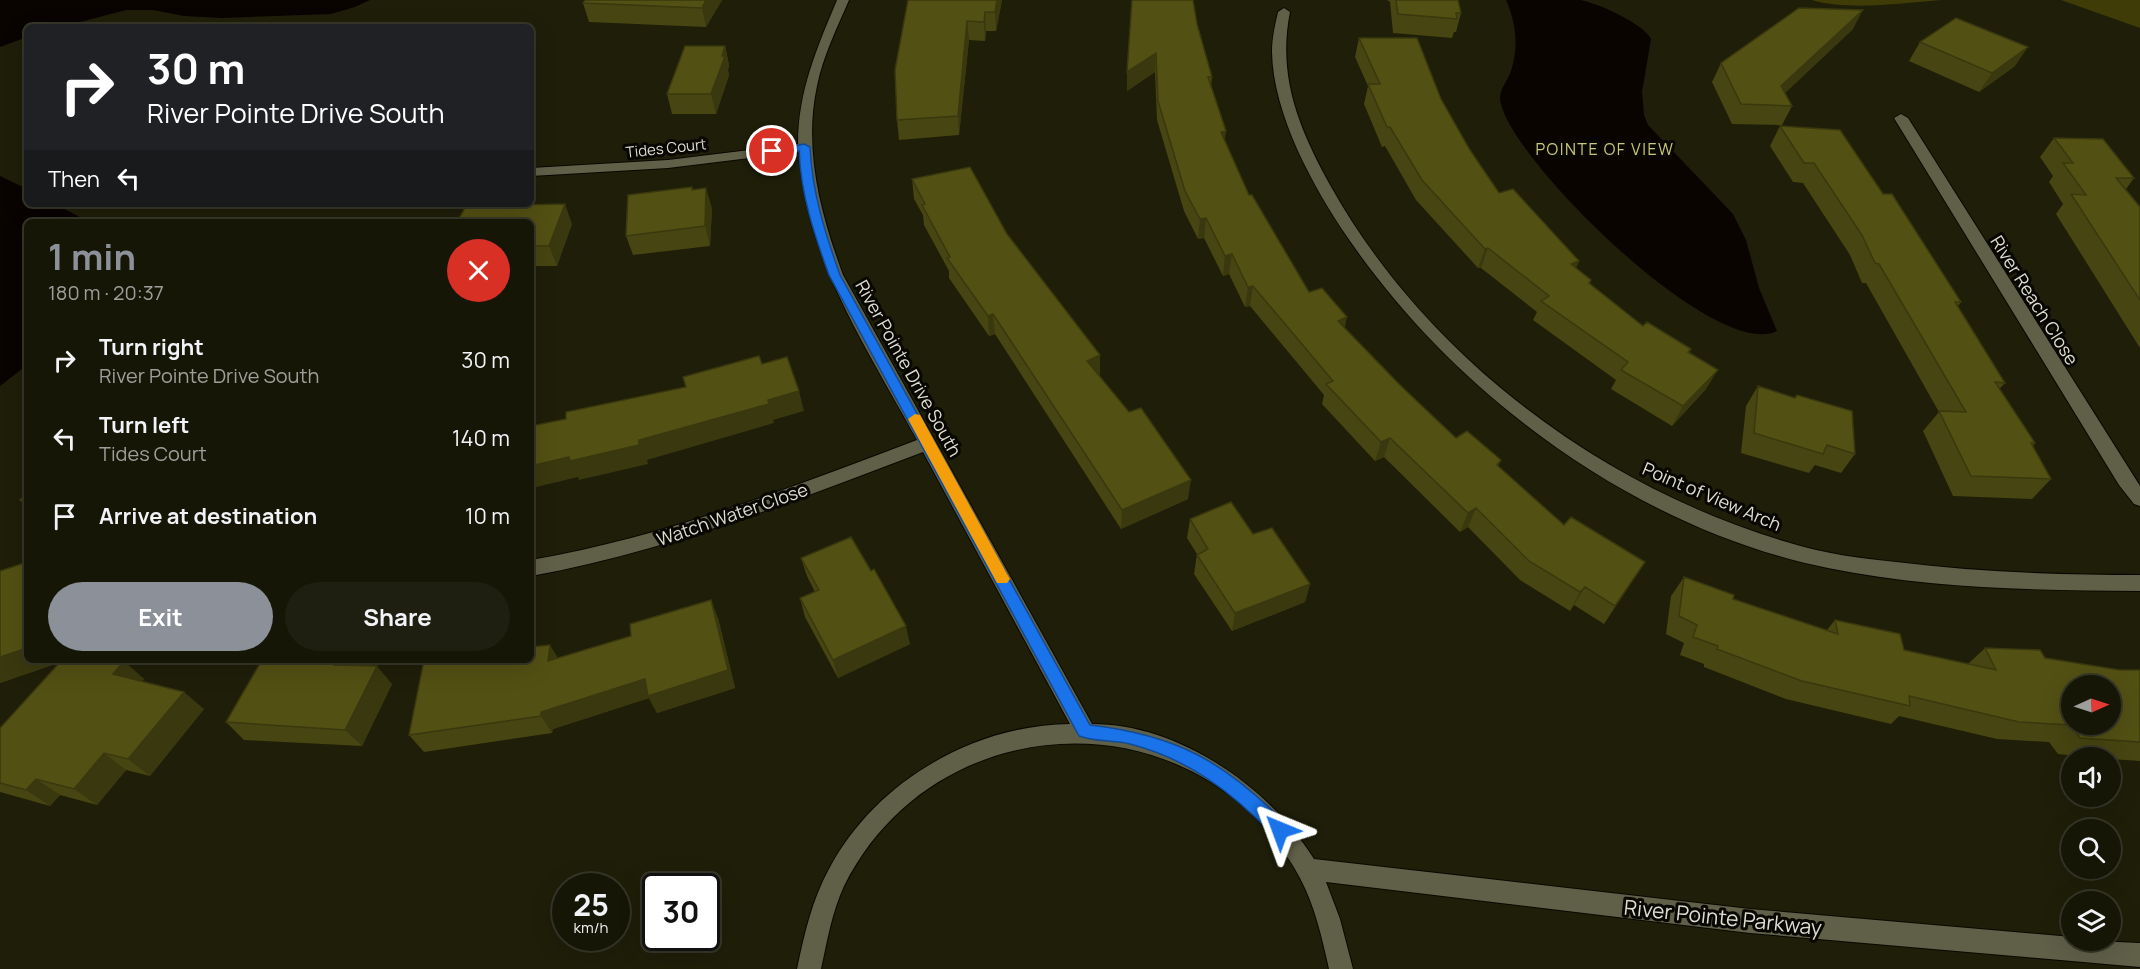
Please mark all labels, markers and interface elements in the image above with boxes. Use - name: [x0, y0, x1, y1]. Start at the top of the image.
- text: 30 m: [147, 39, 245, 97]
- icon: right: [48, 48, 126, 126]
- text: River Pointe Drive South: [147, 94, 444, 131]
- pin: [746, 125, 797, 176]
- street label: Tides Court: [625, 133, 707, 163]
- icon: arrive: [755, 134, 788, 167]
- district label: POINTE OF VIEW: [1535, 138, 1675, 160]
- icon: left: [112, 162, 145, 195]
- text: Then: [48, 164, 100, 194]
- street label: River Reach Close: [1985, 231, 2085, 369]
- text: 1 min: [48, 232, 136, 281]
- button: close: [447, 239, 510, 302]
- street label: River Pointe Drive South: [850, 275, 968, 461]
- text: 180 m · 20:37: [48, 279, 164, 306]
- text: Turn right: [99, 332, 204, 362]
- icon: right: [48, 344, 81, 377]
- text: 30 m: [461, 345, 510, 375]
- text: River Pointe Drive South: [99, 362, 319, 389]
- text: Turn left: [99, 410, 189, 440]
- icon: left: [48, 422, 81, 455]
- text: 140 m: [452, 423, 510, 453]
- text: Tides Court: [99, 440, 207, 467]
- street label: Point of View Arch: [1639, 456, 1785, 536]
- street label: Watch Water Close: [653, 477, 811, 551]
- icon: arrive: [48, 500, 81, 533]
- text: Arrive at destination: [99, 501, 317, 531]
- text: 10 m: [465, 501, 510, 531]
- button: Exit: [48, 582, 273, 651]
- button: Share: [285, 582, 510, 651]
- north arrow: [2061, 675, 2121, 735]
- map controls: [2061, 675, 2121, 951]
- button: sound: [2061, 747, 2121, 807]
- position arrow: [1248, 798, 1312, 862]
- button: search: [2061, 819, 2121, 879]
- speed limit sign: 30: [642, 873, 720, 951]
- text: 25: [573, 884, 609, 925]
- button: layers: [2061, 891, 2121, 951]
- street label: River Pointe Parkway: [1623, 893, 1823, 941]
- text: km/h: [574, 917, 608, 938]

